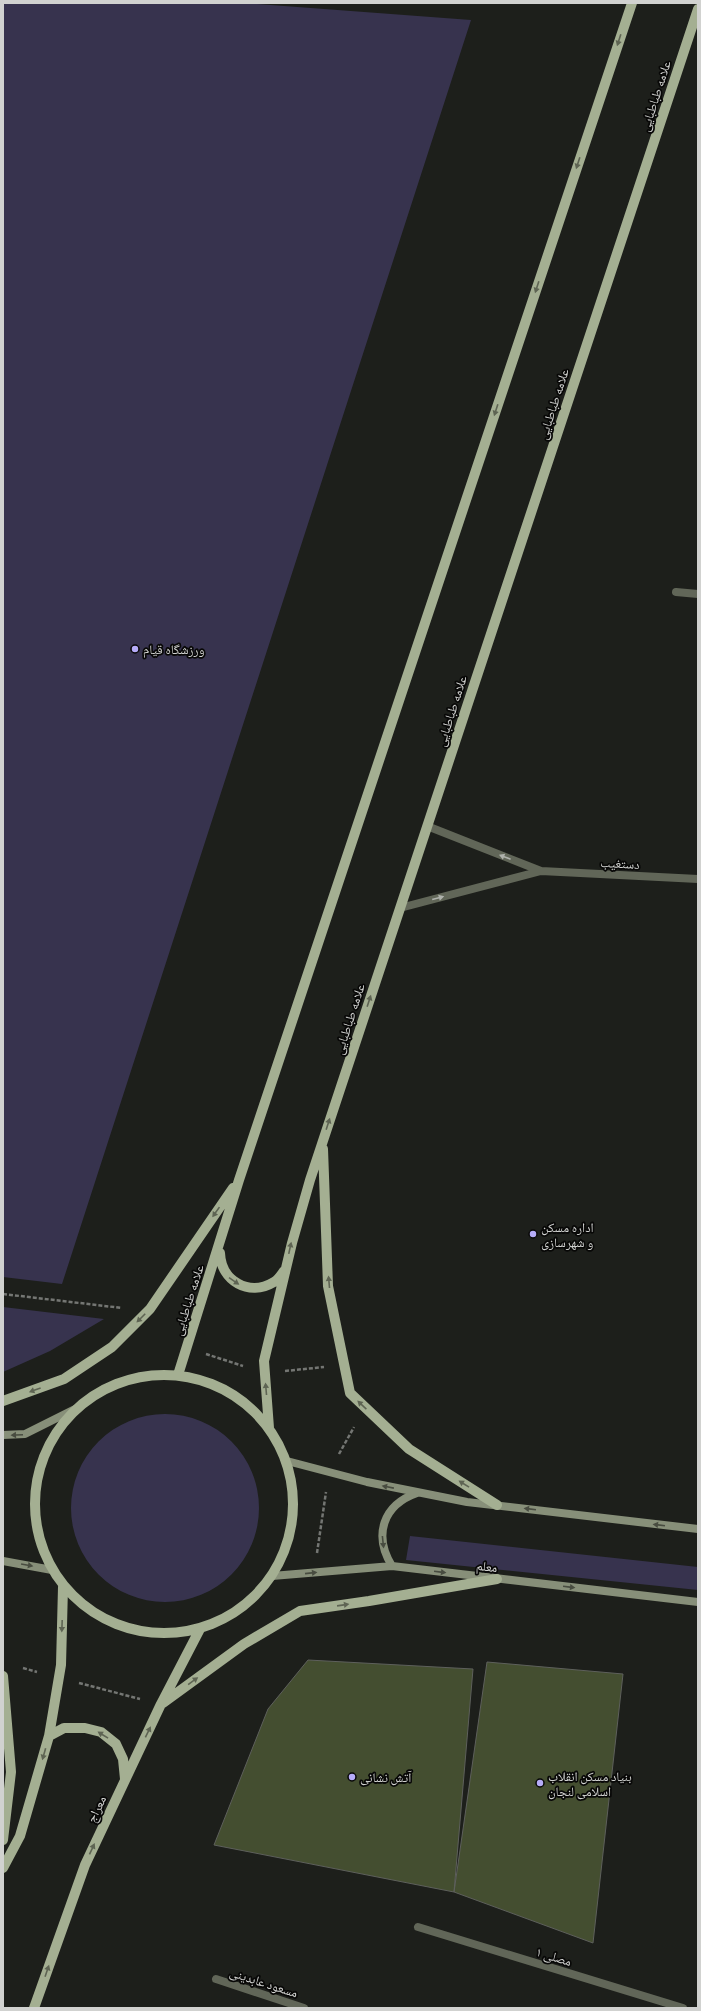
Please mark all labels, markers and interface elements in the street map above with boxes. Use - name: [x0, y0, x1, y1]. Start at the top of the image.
- one-way arrow: [616, 34, 622, 46]
- street label: علامه طباطبایی: [636, 58, 676, 134]
- one-way arrow: [575, 158, 581, 170]
- one-way arrow: [534, 281, 540, 293]
- street label: علامه طباطبایی: [534, 366, 574, 442]
- one-way arrow: [493, 404, 499, 416]
- place label: ورزشگاه قیام: [143, 641, 205, 659]
- marker: ورزشگاه قیام: [130, 644, 140, 654]
- street label: علامه طباطبایی: [432, 673, 472, 749]
- one-way arrow: [498, 853, 510, 859]
- street label: دستغیب: [600, 854, 640, 874]
- one-way arrow: [432, 895, 444, 901]
- street label: علامه طباطبایی: [330, 981, 370, 1057]
- one-way arrow: [366, 994, 372, 1006]
- one-way arrow: [325, 1118, 331, 1130]
- one-way arrow: [212, 1207, 220, 1218]
- place label: اداره مسکن و شهرسازی: [541, 1219, 594, 1252]
- marker: اداره مسکن و شهرسازی: [528, 1229, 538, 1239]
- one-way arrow: [288, 1242, 294, 1255]
- street label: علامه طباطبایی: [169, 1262, 209, 1338]
- one-way arrow: [325, 1276, 332, 1288]
- one-way arrow: [228, 1277, 239, 1285]
- one-way arrow: [136, 1313, 146, 1323]
- one-way arrow: [263, 1383, 270, 1395]
- one-way arrow: [28, 1387, 40, 1393]
- one-way arrow: [357, 1400, 367, 1410]
- one-way arrow: [11, 1431, 23, 1438]
- one-way arrow: [458, 1481, 470, 1488]
- one-way arrow: [382, 1483, 394, 1489]
- one-way arrow: [524, 1506, 536, 1512]
- one-way arrow: [653, 1521, 665, 1528]
- one-way arrow: [380, 1536, 386, 1548]
- street label: معلم: [475, 1557, 499, 1577]
- one-way arrow: [21, 1563, 33, 1569]
- one-way arrow: [305, 1569, 317, 1576]
- one-way arrow: [434, 1569, 446, 1575]
- one-way arrow: [563, 1584, 575, 1591]
- one-way arrow: [337, 1602, 349, 1608]
- one-way arrow: [59, 1620, 65, 1633]
- one-way arrow: [187, 1677, 198, 1685]
- one-way arrow: [145, 1726, 151, 1738]
- one-way arrow: [97, 1731, 109, 1738]
- one-way arrow: [40, 1748, 46, 1760]
- place label: بنیاد مسکن انقلاب اسلامی لنجان: [548, 1768, 632, 1801]
- place label: آتش نشانی: [360, 1769, 412, 1787]
- marker: آتش نشانی: [347, 1772, 357, 1782]
- marker: بنیاد مسکن انقلاب اسلامی لنجان: [535, 1778, 545, 1788]
- street label: معراج: [83, 1793, 111, 1826]
- one-way arrow: [89, 1844, 95, 1855]
- street label: مصلی ۱: [534, 1943, 574, 1971]
- street label: مسعود عابدینی: [227, 1963, 300, 2002]
- one-way arrow: [45, 1965, 51, 1977]

